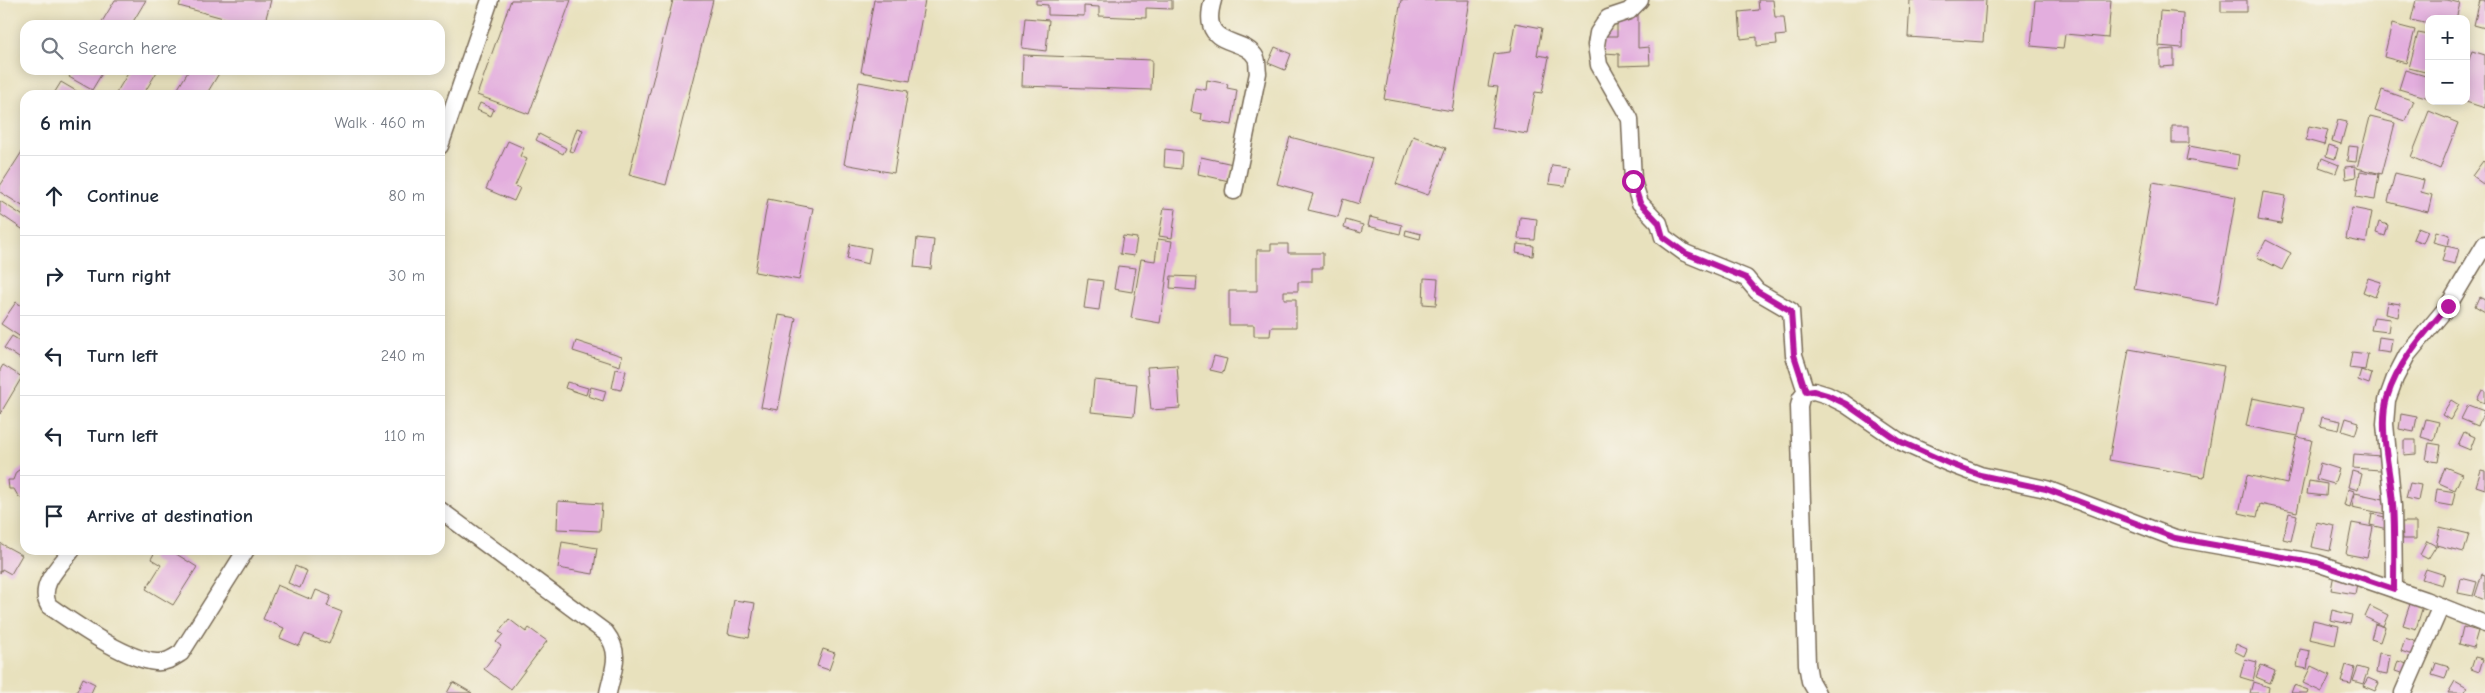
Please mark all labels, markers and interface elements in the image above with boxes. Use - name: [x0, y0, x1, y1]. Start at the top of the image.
- map controls: [2425, 15, 2470, 105]
- button: +: [2425, 15, 2470, 60]
- search box: [20, 20, 445, 75]
- icon: search: [38, 34, 66, 62]
- text: Search here: [78, 37, 177, 59]
- button: −: [2425, 60, 2470, 105]
- text: 6 min: [40, 111, 92, 135]
- text: Walk · 460 m: [334, 114, 425, 132]
- route start: [1622, 170, 1645, 193]
- icon: ahead: [40, 182, 68, 210]
- text: Continue: [87, 185, 159, 207]
- text: 80 m: [388, 187, 425, 205]
- icon: right: [40, 262, 68, 290]
- text: Turn right: [87, 265, 171, 287]
- text: 30 m: [389, 267, 425, 285]
- route end: [2437, 295, 2460, 318]
- icon: left: [40, 342, 68, 370]
- text: Turn left: [87, 345, 158, 367]
- text: 240 m: [381, 347, 425, 365]
- icon: left: [40, 422, 68, 450]
- text: Turn left: [87, 425, 158, 447]
- text: 110 m: [384, 427, 425, 445]
- icon: arrive: [40, 502, 68, 530]
- text: Arrive at destination: [87, 505, 253, 527]

